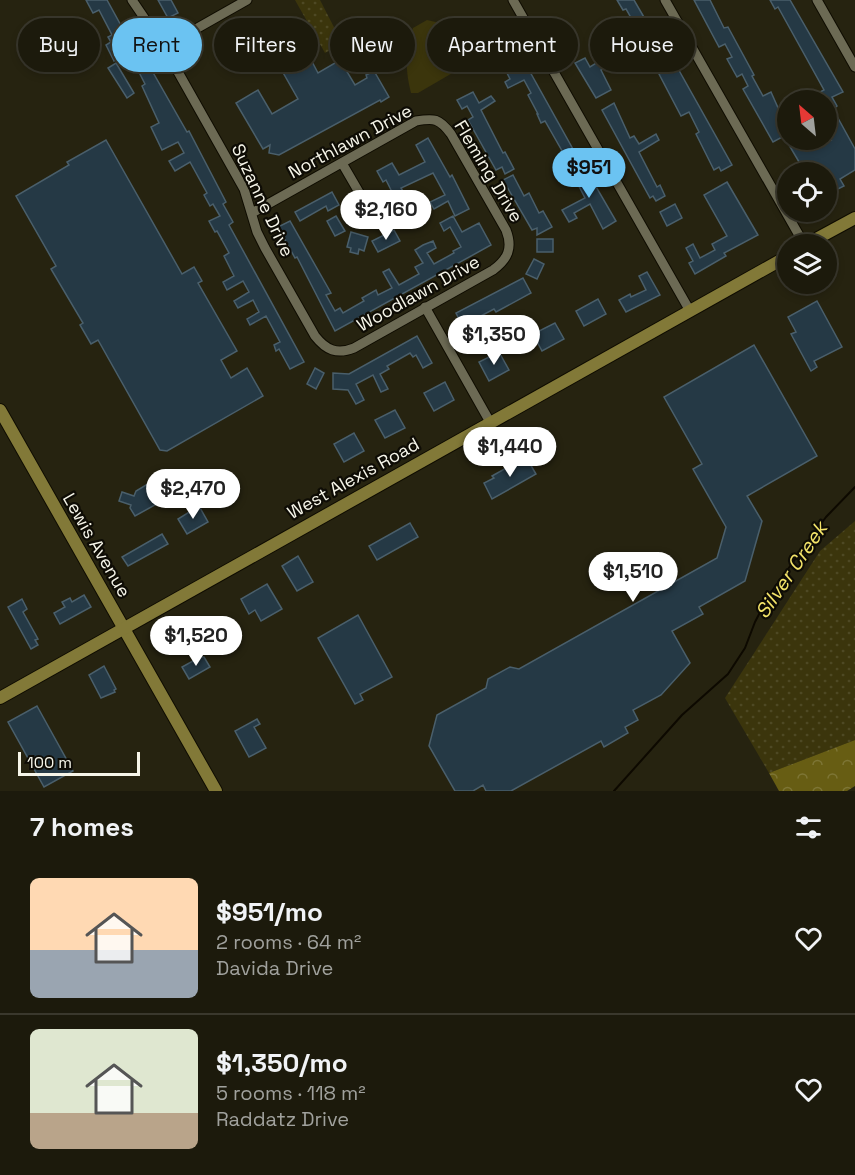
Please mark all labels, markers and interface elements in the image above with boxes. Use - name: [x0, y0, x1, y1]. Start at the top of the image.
- chip: Buy: [18, 18, 100, 72]
- chip: Rent: [112, 18, 202, 72]
- chip: Filters: [214, 18, 318, 72]
- chip: New: [330, 18, 415, 72]
- chip: Apartment: [427, 18, 578, 72]
- chip: House: [590, 18, 695, 72]
- north arrow: [777, 90, 837, 150]
- map controls: [777, 90, 837, 294]
- street label: Northlawn Drive: [284, 99, 416, 183]
- street label: Fleming Drive: [450, 116, 528, 226]
- street label: Suzanne Drive: [227, 140, 299, 260]
- pin: $951: [553, 148, 625, 199]
- text: $951: [566, 154, 612, 180]
- button: locate: [777, 162, 837, 222]
- pin: $2,160: [337, 190, 435, 241]
- text: $2,160: [354, 196, 418, 222]
- button: layers: [777, 234, 837, 294]
- street label: Woodlawn Drive: [352, 250, 484, 336]
- pin: $1,350: [445, 315, 543, 366]
- text: $1,350: [462, 321, 526, 347]
- pin: $1,440: [461, 427, 559, 478]
- street label: West Alexis Road: [283, 432, 423, 524]
- text: $1,440: [477, 433, 543, 459]
- pin: $2,470: [144, 469, 242, 520]
- text: $2,470: [160, 475, 226, 501]
- street label: Lewis Avenue: [58, 489, 136, 601]
- water label: Silver Creek: [749, 515, 834, 623]
- pin: $1,510: [584, 552, 682, 603]
- text: $1,510: [603, 558, 663, 584]
- pin: $1,520: [147, 616, 245, 667]
- text: $1,520: [164, 622, 228, 648]
- scale bar: [18, 749, 140, 776]
- text: 100 m: [27, 752, 72, 773]
- text: 7 homes: [30, 810, 134, 844]
- icon: filters: [792, 811, 825, 844]
- text: $951/mo: [216, 895, 323, 929]
- icon: home: [78, 902, 150, 974]
- icon: heart: [792, 922, 825, 955]
- text: 2 rooms · 64 m²: [216, 929, 361, 955]
- text: Davida Drive: [216, 955, 333, 981]
- text: $1,350/mo: [216, 1046, 348, 1080]
- icon: home: [78, 1053, 150, 1125]
- icon: heart: [792, 1073, 825, 1106]
- text: 5 rooms · 118 m²: [216, 1080, 366, 1106]
- text: Raddatz Drive: [216, 1106, 349, 1132]

